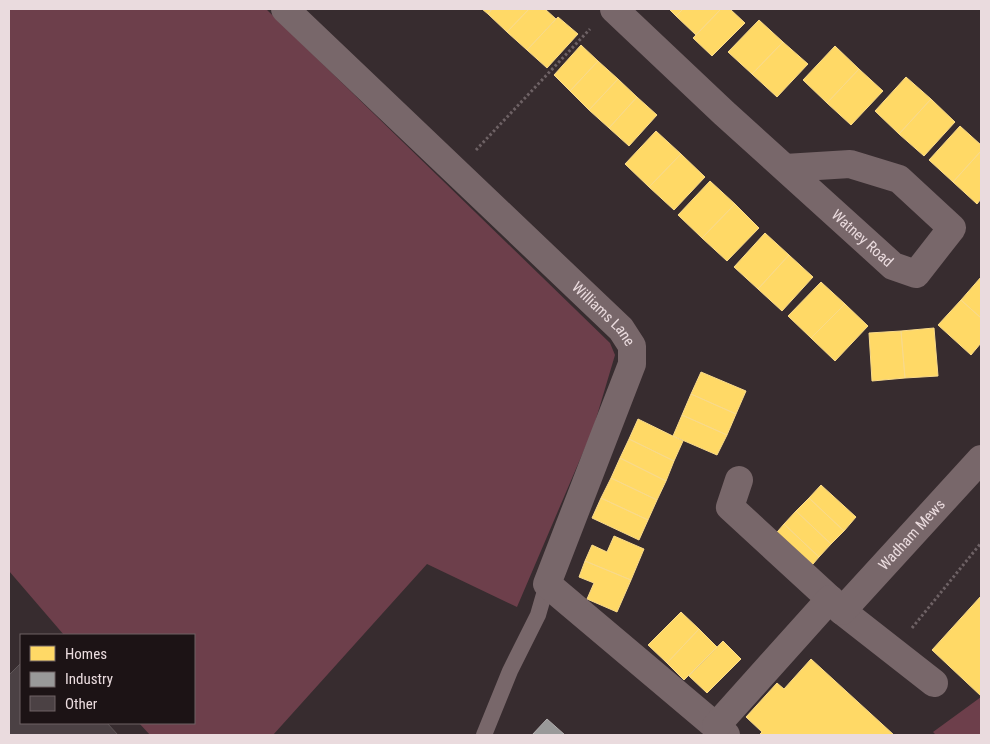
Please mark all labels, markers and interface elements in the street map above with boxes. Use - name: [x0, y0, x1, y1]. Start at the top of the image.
- street label: Watney Road: [828, 206, 897, 271]
- street label: Williams Lane: [568, 278, 639, 349]
- street label: Wadham Mews: [875, 495, 949, 574]
- legend: [20, 634, 195, 724]
- text: Homes: [65, 645, 107, 663]
- text: Industry: [65, 670, 113, 688]
- text: Other: [65, 695, 98, 713]

